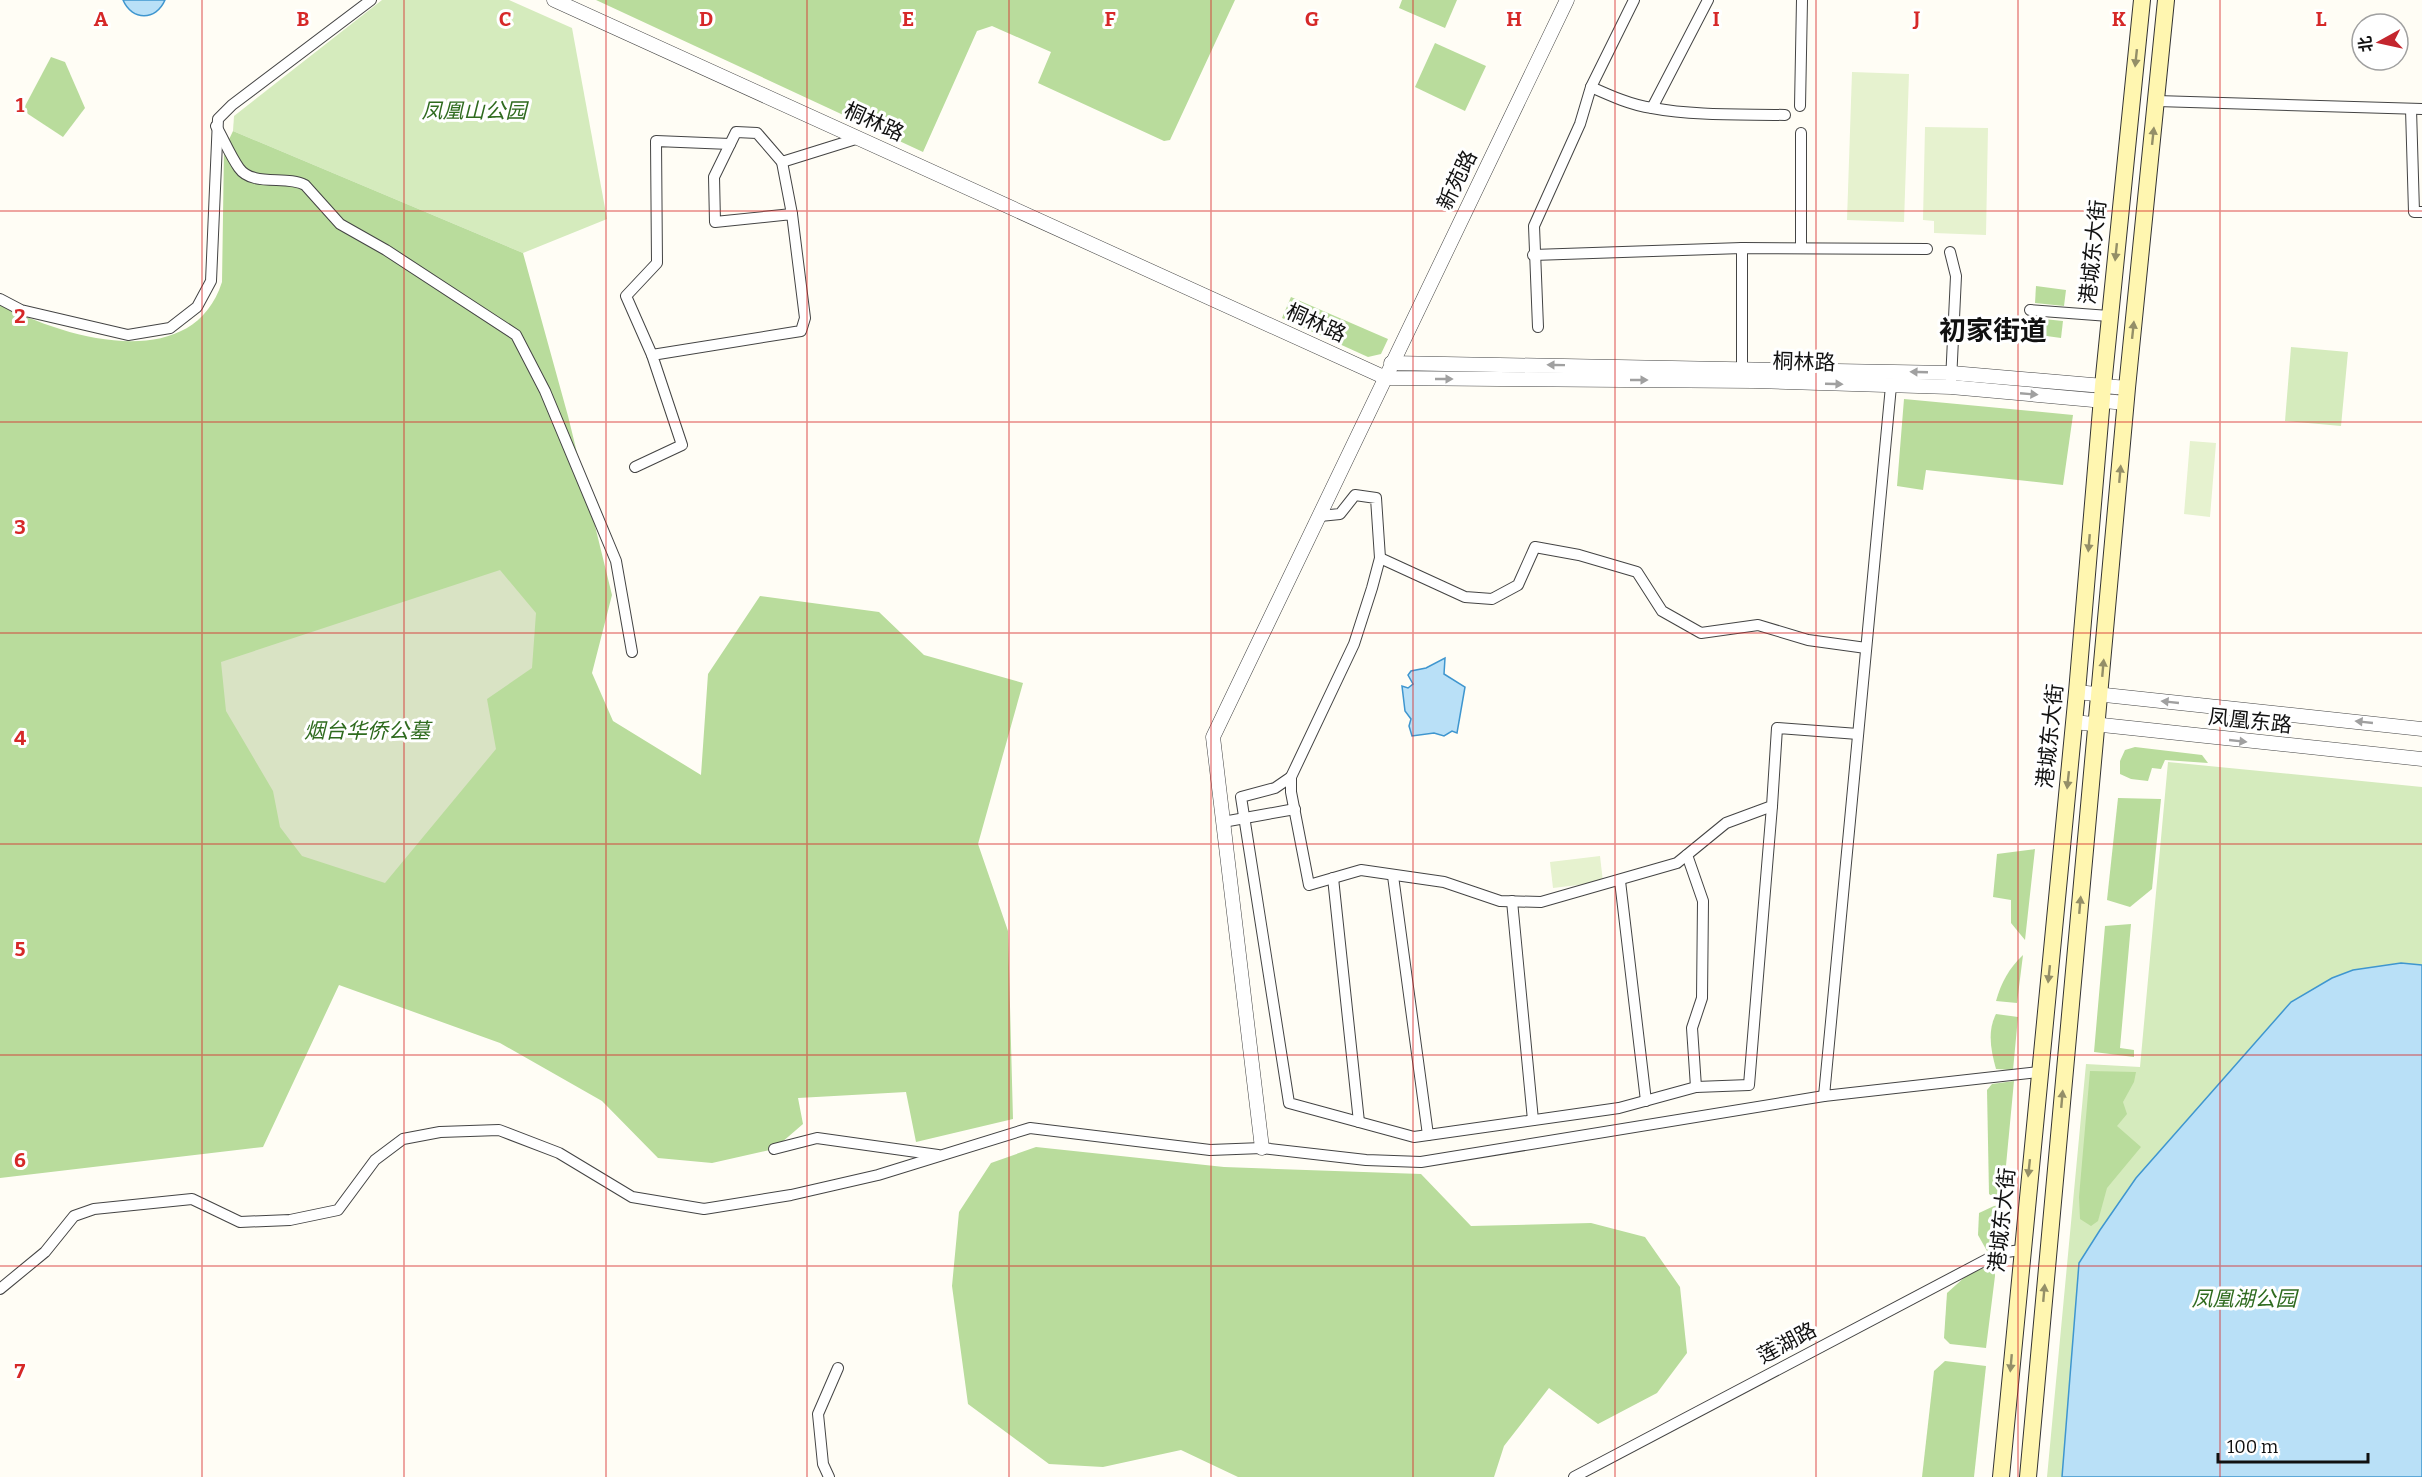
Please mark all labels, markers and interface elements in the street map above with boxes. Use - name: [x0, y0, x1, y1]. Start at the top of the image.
- text: A: [94, 7, 109, 31]
- text: B: [297, 7, 310, 31]
- text: C: [499, 7, 511, 31]
- text: D: [699, 7, 713, 31]
- text: E: [902, 7, 914, 31]
- text: F: [1104, 7, 1116, 31]
- text: G: [1305, 7, 1319, 31]
- text: H: [1506, 7, 1522, 31]
- text: I: [1712, 7, 1720, 31]
- text: J: [1913, 7, 1921, 31]
- text: K: [2112, 7, 2127, 31]
- text: L: [2315, 7, 2327, 31]
- north arrow: [2350, 12, 2410, 72]
- text: 北: [2355, 35, 2376, 53]
- one-way arrow: [2131, 49, 2141, 68]
- text: 1: [16, 93, 25, 117]
- street label: 桐林路: [840, 97, 908, 147]
- park label: 凤凰山公园: [422, 98, 529, 124]
- one-way arrow: [2148, 127, 2158, 146]
- street label: 新苑路: [1432, 146, 1482, 214]
- street label: 港城东大街: [2075, 198, 2111, 306]
- one-way arrow: [2111, 243, 2121, 262]
- street label: 桐林路: [1282, 298, 1350, 348]
- text: 2: [14, 304, 26, 328]
- district label: 初家街道: [1939, 315, 2047, 347]
- one-way arrow: [2128, 321, 2138, 340]
- street label: 桐林路: [1772, 348, 1836, 376]
- one-way arrow: [1546, 360, 1565, 370]
- one-way arrow: [1909, 368, 1928, 377]
- one-way arrow: [1435, 374, 1454, 383]
- one-way arrow: [1630, 375, 1649, 385]
- one-way arrow: [1825, 379, 1844, 388]
- one-way arrow: [2020, 389, 2039, 399]
- one-way arrow: [2115, 464, 2125, 483]
- text: 3: [14, 515, 26, 539]
- one-way arrow: [2085, 534, 2094, 553]
- one-way arrow: [2098, 659, 2108, 678]
- street label: 港城东大街: [2032, 682, 2068, 790]
- one-way arrow: [2160, 697, 2179, 707]
- street label: 凤凰东路: [2207, 704, 2293, 738]
- park label: 烟台华侨公墓: [304, 718, 433, 744]
- one-way arrow: [2354, 718, 2373, 727]
- text: 4: [14, 726, 26, 750]
- one-way arrow: [2229, 736, 2248, 746]
- one-way arrow: [2063, 771, 2073, 790]
- one-way arrow: [2075, 895, 2085, 914]
- text: 5: [15, 937, 26, 961]
- one-way arrow: [2044, 965, 2054, 984]
- one-way arrow: [2057, 1089, 2067, 1108]
- text: 6: [14, 1148, 26, 1172]
- one-way arrow: [2024, 1159, 2034, 1178]
- street label: 港城东大街: [1984, 1166, 2020, 1274]
- one-way arrow: [2039, 1284, 2049, 1303]
- park label: 凤凰湖公园: [2192, 1286, 2299, 1312]
- street label: 莲湖路: [1753, 1317, 1821, 1369]
- one-way arrow: [2006, 1353, 2016, 1372]
- text: 7: [15, 1359, 26, 1383]
- scale bar: [2218, 1426, 2368, 1464]
- text: 100 m: [2227, 1436, 2278, 1458]

